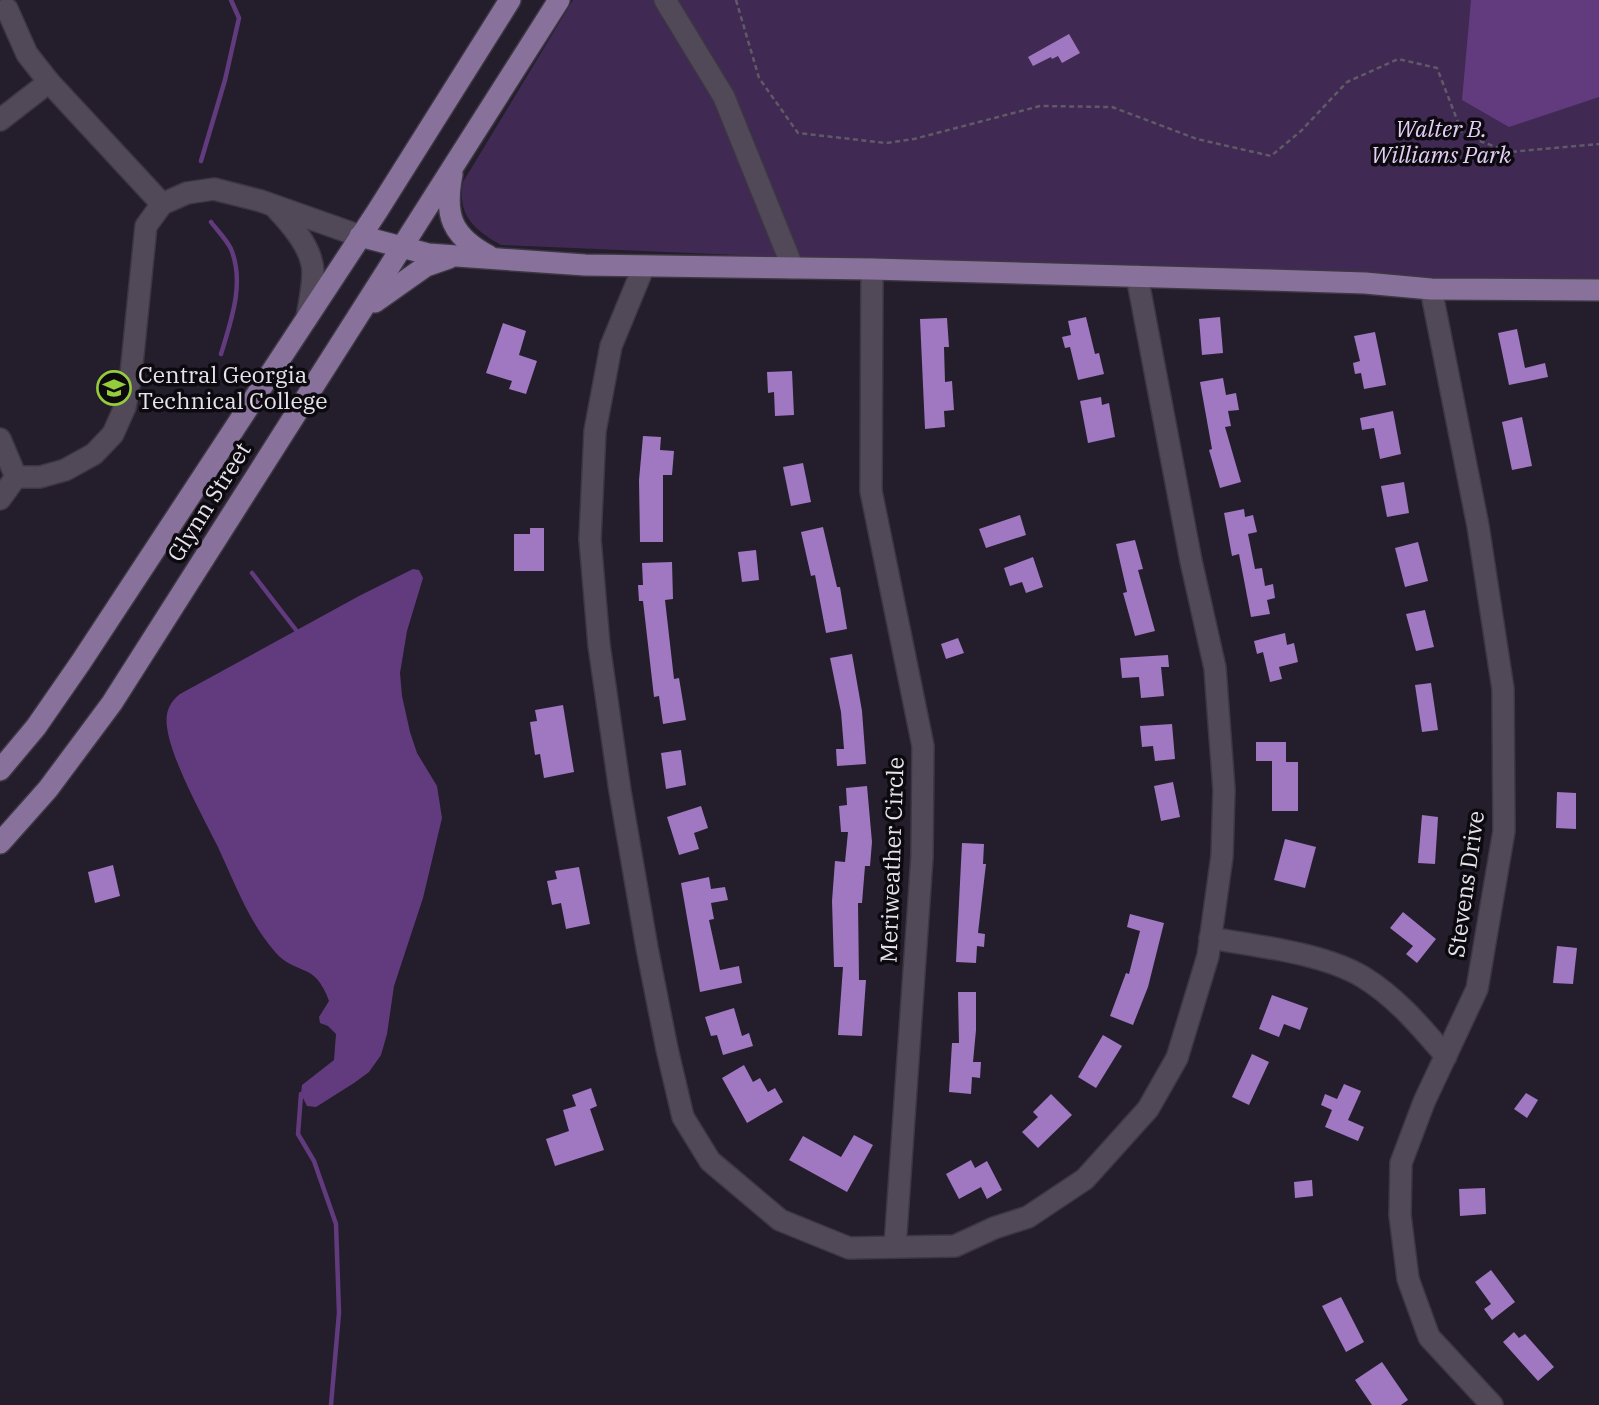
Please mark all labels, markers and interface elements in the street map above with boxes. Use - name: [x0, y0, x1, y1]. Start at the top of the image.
- park label: Walter B. Williams Park: [1371, 113, 1512, 169]
- place label: Central Georgia Technical College: [138, 359, 328, 415]
- school or university icon: Central Georgia Technical College: [95, 369, 133, 407]
- street label: Glynn Street: [160, 436, 257, 567]
- street label: Meriweather Circle: [872, 756, 910, 964]
- street label: Stevens Drive: [1440, 809, 1490, 959]

